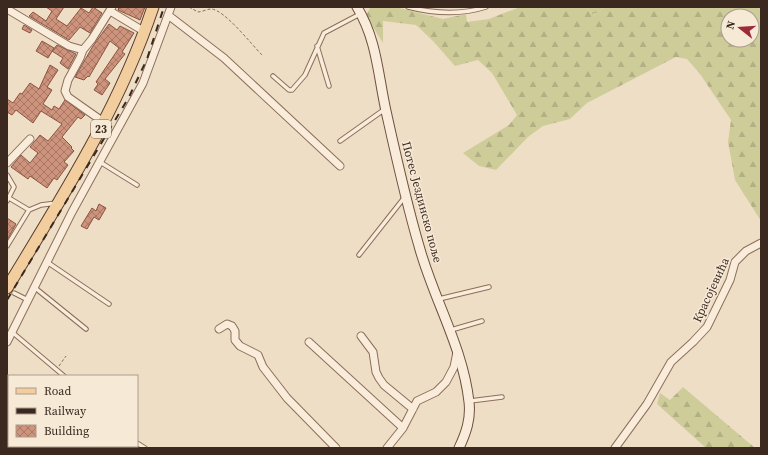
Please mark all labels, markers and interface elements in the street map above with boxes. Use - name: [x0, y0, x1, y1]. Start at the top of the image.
- north arrow: [720, 8, 760, 48]
- text: N: [723, 19, 739, 31]
- road number: 23: [91, 120, 111, 138]
- street label: Потес Јездинско поље: [398, 140, 446, 264]
- street label: Красојевића: [689, 254, 733, 325]
- legend: [8, 375, 138, 447]
- text: Road: [44, 383, 71, 399]
- text: Railway: [44, 403, 87, 419]
- text: Building: [44, 423, 89, 439]

